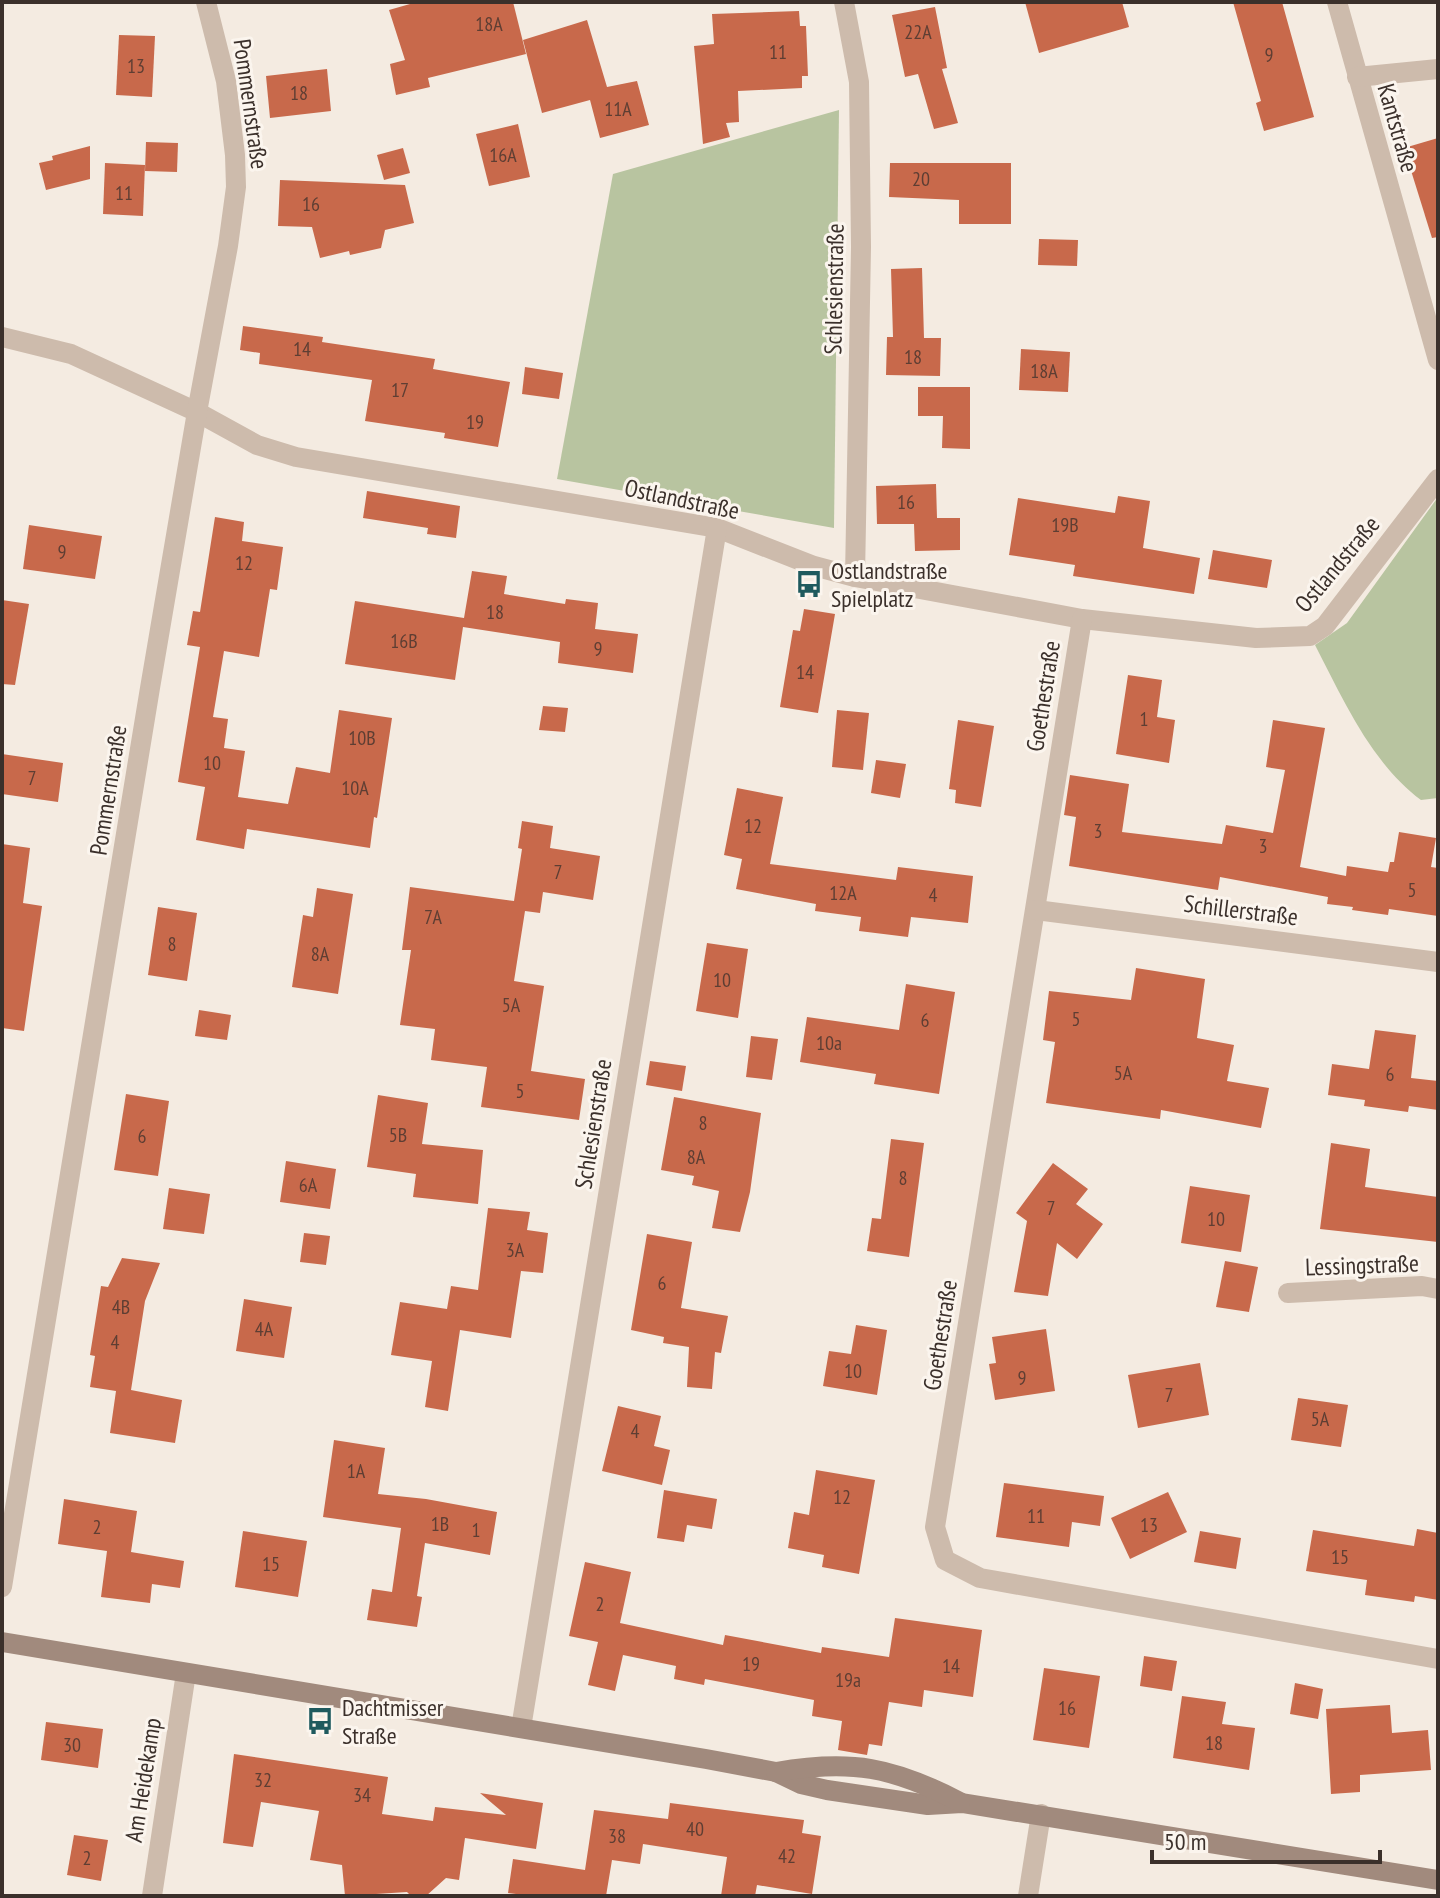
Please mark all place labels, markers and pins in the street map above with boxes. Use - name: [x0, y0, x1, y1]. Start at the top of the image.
- place label: Ostlandstraße Spielplatz: [831, 555, 948, 614]
- bus stop icon: Ostlandstraße Spielplatz: [794, 569, 824, 599]
- place label: Dachtmisser Straße: [342, 1692, 444, 1751]
- bus stop icon: Dachtmisser Straße: [305, 1706, 335, 1736]

